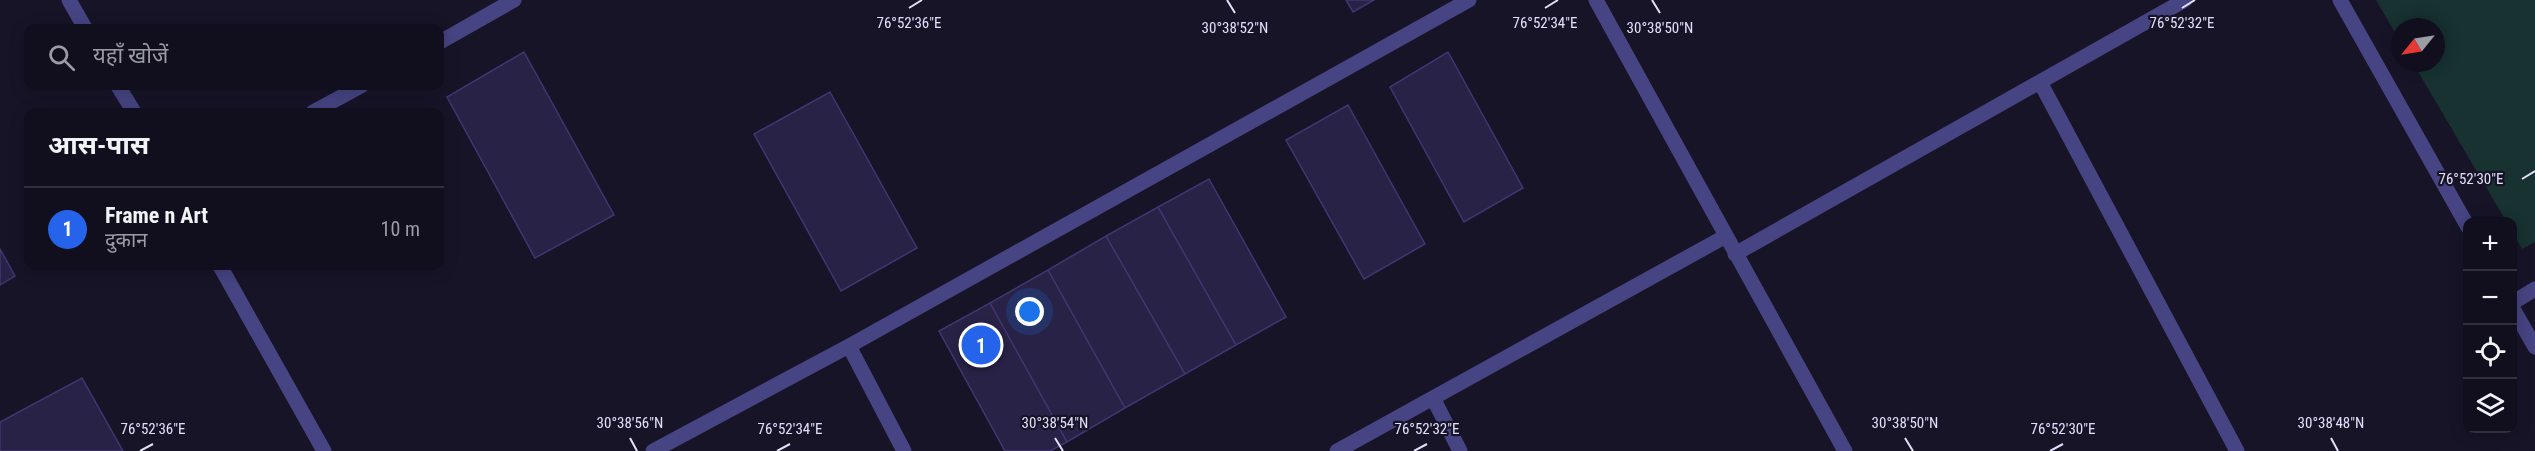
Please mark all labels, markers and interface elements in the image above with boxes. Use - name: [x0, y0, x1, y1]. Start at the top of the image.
- text: 76°52'36"E: [877, 14, 941, 32]
- text: 76°52'34"E: [1513, 14, 1577, 32]
- text: 76°52'32"E: [2150, 14, 2214, 32]
- north arrow: [2391, 18, 2445, 72]
- text: 30°38'52"N: [1202, 19, 1268, 37]
- text: 30°38'50"N: [1627, 19, 1693, 37]
- search box: [24, 24, 444, 90]
- icon: search: [45, 41, 78, 74]
- text: यहाँ खोजें: [93, 43, 168, 68]
- text: आस-पास: [48, 130, 149, 160]
- text: 76°52'30"E: [2439, 170, 2503, 188]
- text: Frame n Art: [105, 203, 208, 228]
- text: 1: [62, 217, 73, 241]
- text: 10 m: [381, 217, 420, 241]
- map controls: [2463, 217, 2517, 433]
- button: +: [2463, 217, 2517, 271]
- text: दुकान: [105, 228, 147, 252]
- button: −: [2463, 271, 2517, 325]
- your location: [1015, 297, 1044, 326]
- pin: 1: [962, 322, 1000, 368]
- button: locate: [2463, 325, 2517, 379]
- button: layers: [2463, 379, 2517, 433]
- text: 30°38'56"N: [597, 414, 663, 432]
- text: 30°38'54"N: [1022, 414, 1088, 432]
- text: 30°38'50"N: [1872, 414, 1938, 432]
- text: 30°38'48"N: [2298, 414, 2364, 432]
- text: 76°52'36"E: [121, 420, 185, 438]
- text: 76°52'34"E: [758, 420, 822, 438]
- text: 76°52'32"E: [1395, 420, 1459, 438]
- text: 76°52'30"E: [2031, 420, 2095, 438]

